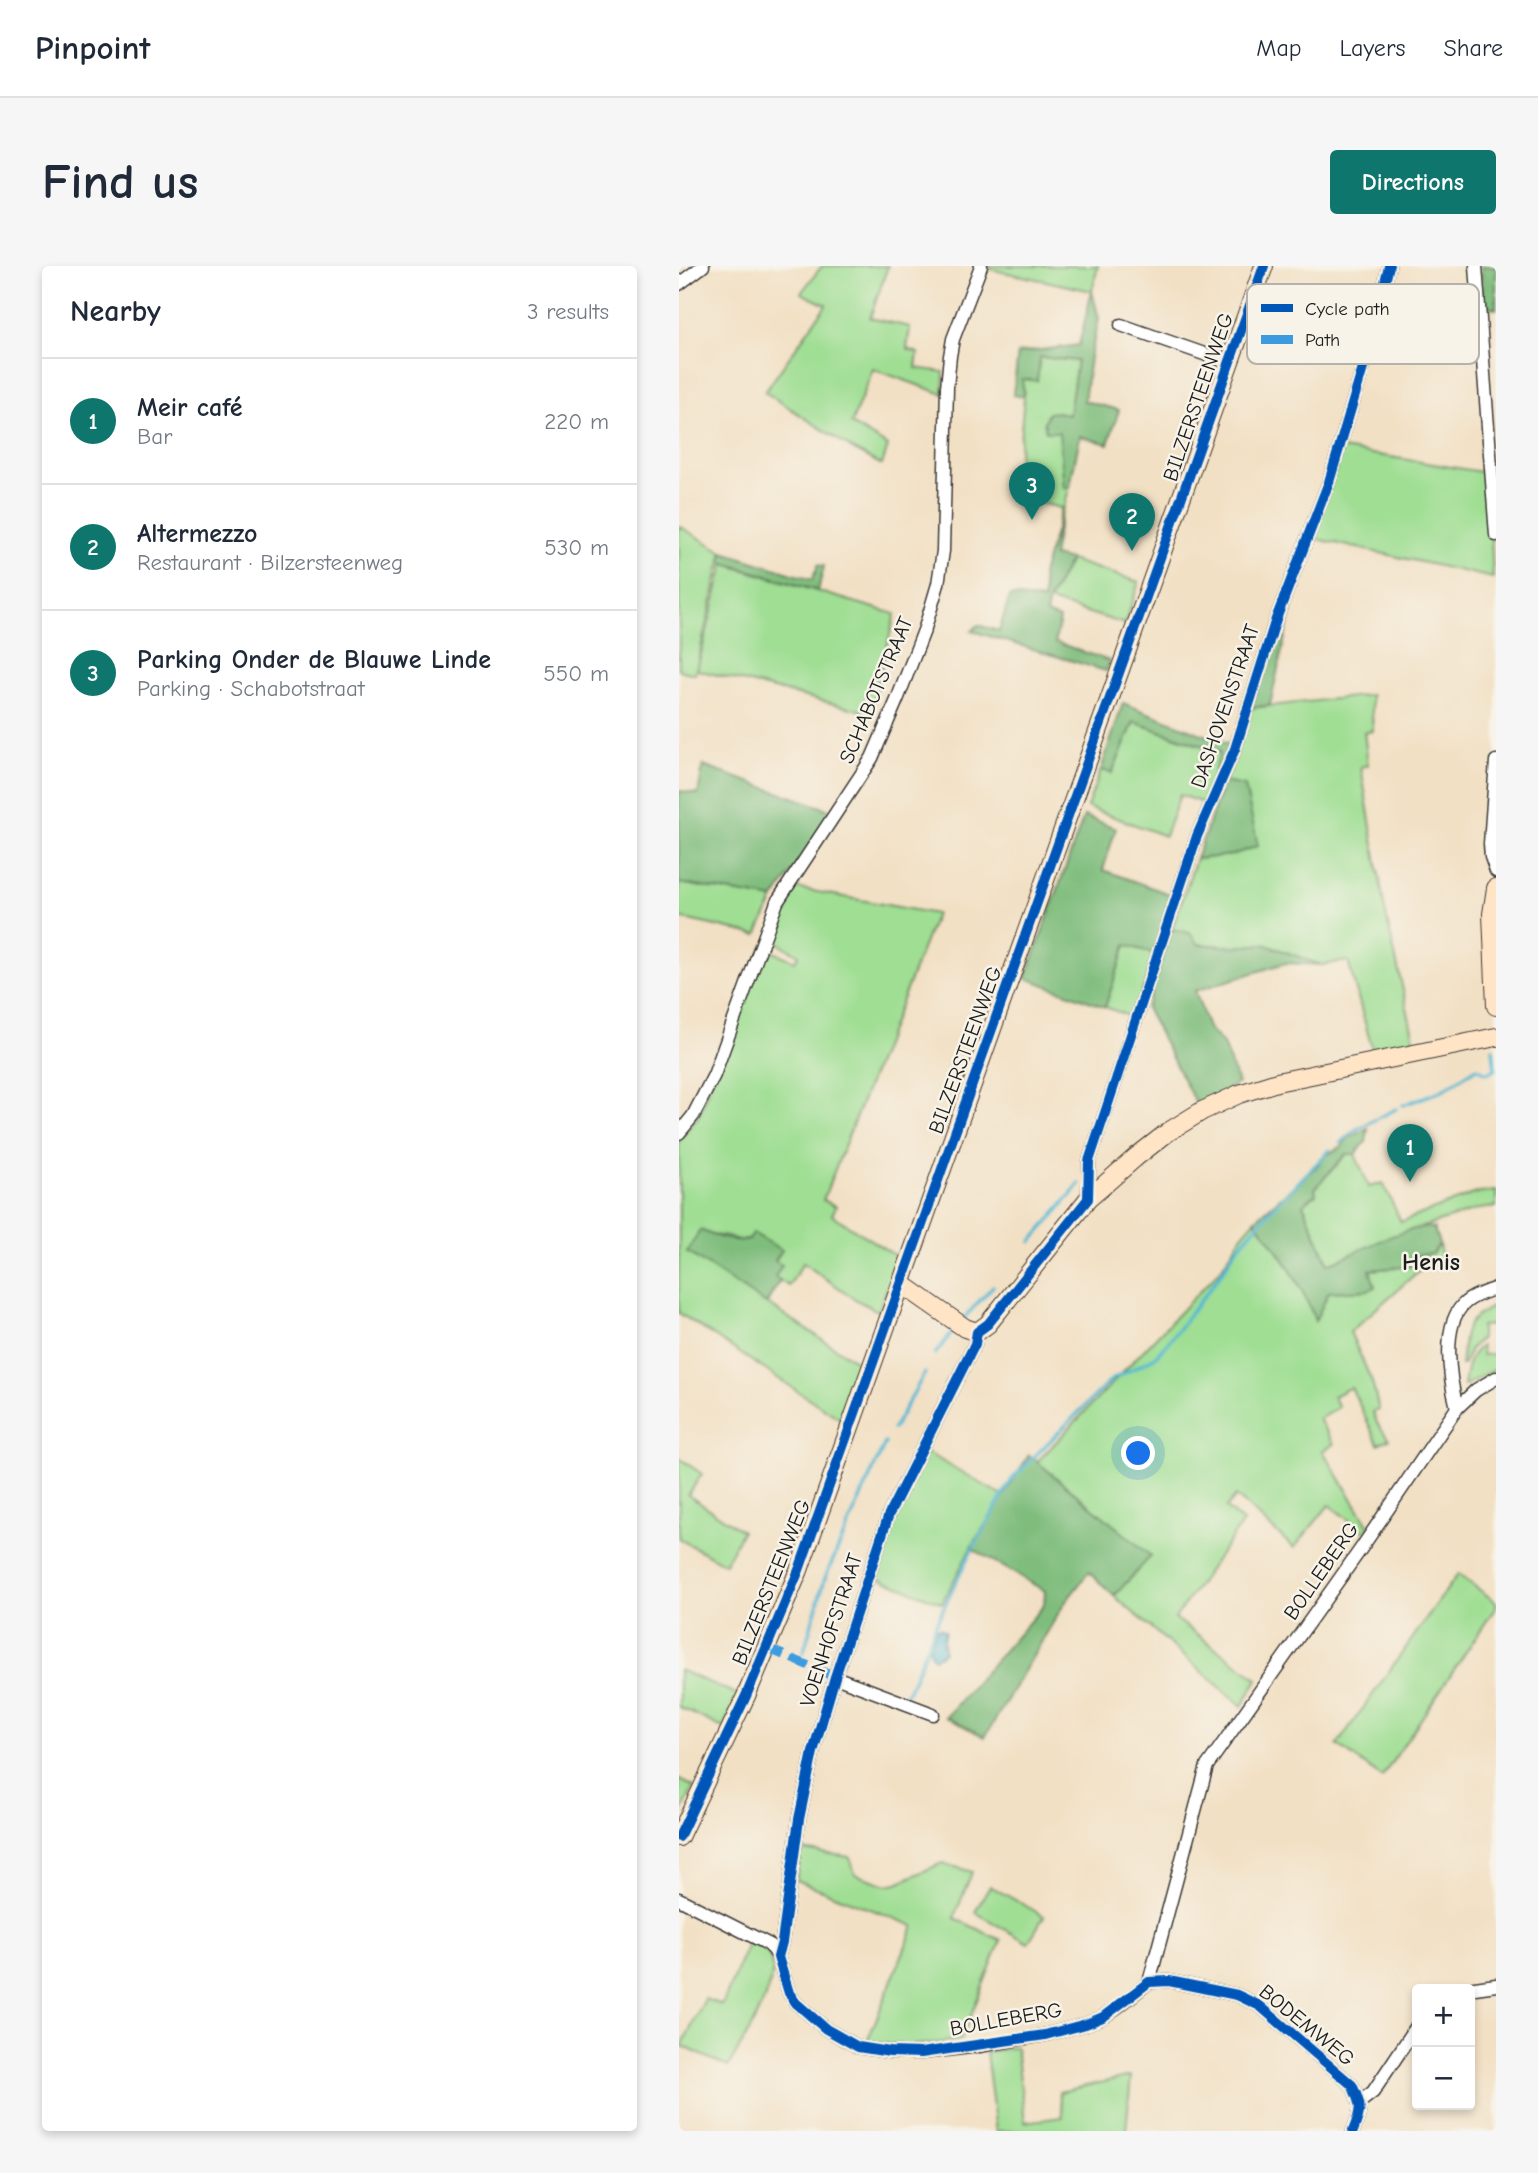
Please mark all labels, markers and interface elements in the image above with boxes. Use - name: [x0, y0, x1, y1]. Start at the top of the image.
- text: Pinpoint: [35, 29, 150, 67]
- text: Map: [1256, 34, 1302, 62]
- text: Layers: [1340, 34, 1405, 62]
- text: Share: [1443, 34, 1503, 62]
- button: Directions: [1330, 150, 1496, 214]
- text: Find us: [42, 154, 198, 210]
- legend: [1247, 284, 1479, 364]
- text: Nearby: [70, 294, 161, 329]
- text: 3 results: [527, 298, 609, 325]
- text: Cycle path: [1305, 298, 1390, 320]
- street label: BILZERSTEENWEG: [1158, 310, 1238, 484]
- text: Path: [1305, 329, 1340, 351]
- text: Meir café: [137, 393, 243, 423]
- text: 1: [88, 408, 98, 435]
- text: 220 m: [544, 408, 609, 435]
- text: Bar: [137, 423, 172, 450]
- pin: 3: [1009, 462, 1055, 520]
- pin: 2: [1109, 493, 1155, 551]
- text: Altermezzo: [137, 519, 257, 549]
- text: 2: [87, 534, 99, 561]
- text: 530 m: [544, 534, 609, 561]
- text: Restaurant · Bilzersteenweg: [137, 549, 403, 576]
- street label: SCHABOTSTRAAT: [834, 613, 918, 767]
- street label: DASHOVENSTRAAT: [1186, 621, 1264, 791]
- text: Parking Onder de Blauwe Linde: [137, 645, 491, 675]
- text: 3: [87, 660, 99, 687]
- text: 550 m: [543, 660, 609, 687]
- text: Parking · Schabotstraat: [137, 675, 365, 702]
- street label: BILZERSTEENWEG: [924, 963, 1006, 1137]
- pin: 1: [1387, 1124, 1433, 1182]
- district label: Henis: [1402, 1248, 1460, 1276]
- your location: [1121, 1436, 1155, 1470]
- street label: BILZERSTEENWEG: [727, 1496, 815, 1668]
- street label: BOLLEBERG: [1279, 1518, 1363, 1624]
- street label: VOENHOFSTRAAT: [795, 1550, 867, 1710]
- street label: BODEMWEG: [1254, 1979, 1360, 2071]
- map controls: [1412, 1984, 1475, 2110]
- button: +: [1412, 1984, 1475, 2047]
- street label: BOLLEBERG: [948, 1997, 1064, 2041]
- button: −: [1412, 2047, 1475, 2110]

